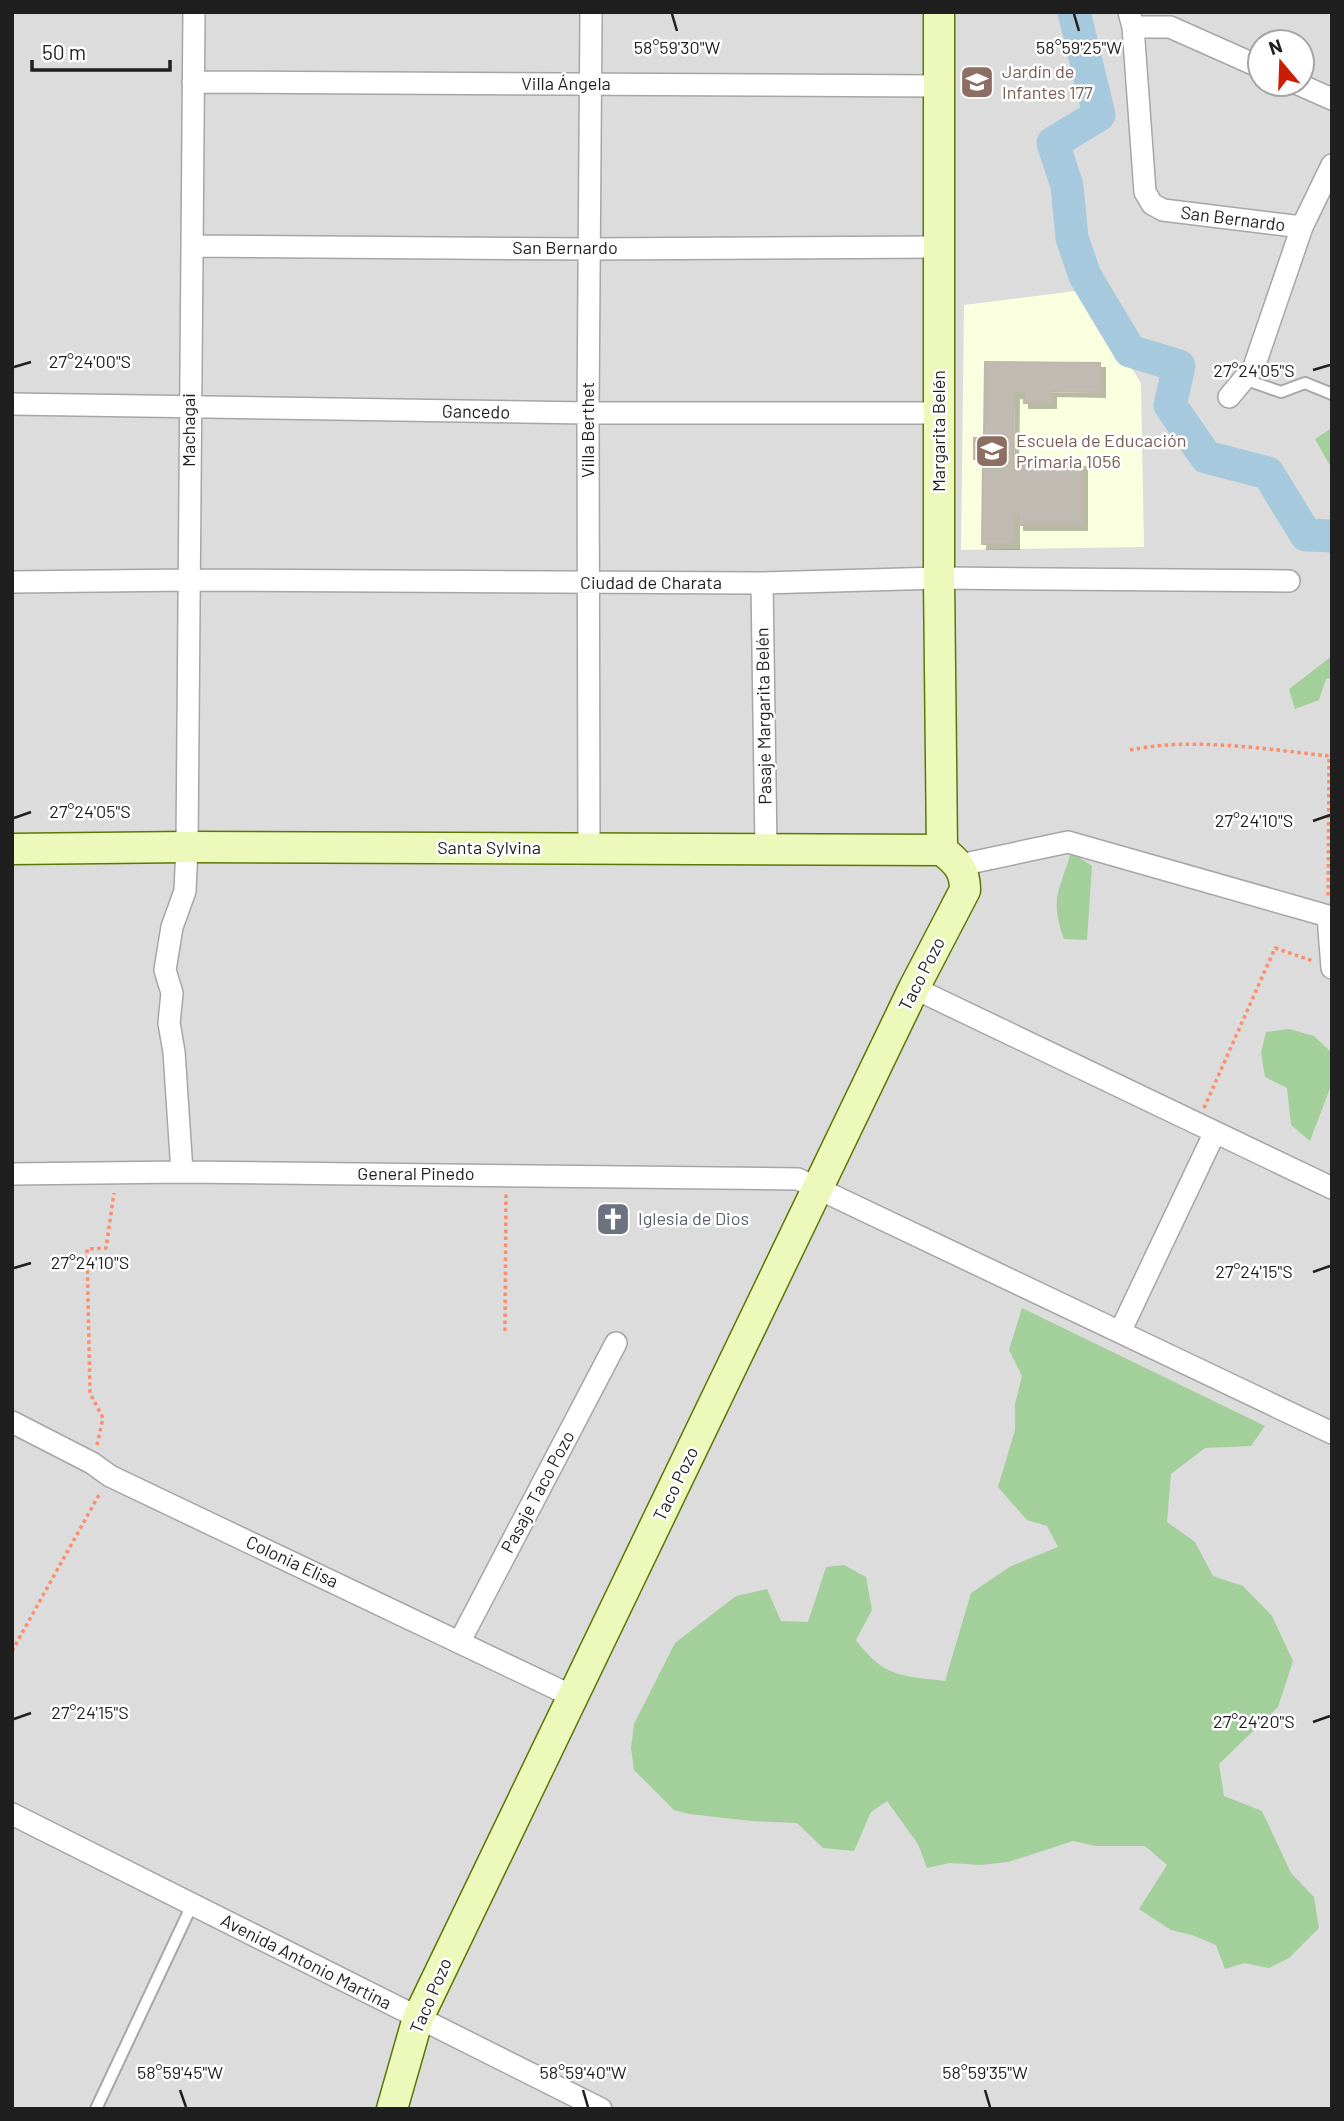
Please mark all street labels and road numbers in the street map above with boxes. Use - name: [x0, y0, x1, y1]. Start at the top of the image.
- street label: Villa Ángela: [521, 72, 611, 94]
- street label: San Bernardo: [1179, 201, 1287, 235]
- street label: San Bernardo: [512, 236, 618, 258]
- street label: Margarita Belén: [927, 370, 949, 492]
- street label: Villa Berthet: [576, 382, 598, 478]
- street label: Machagai: [177, 393, 199, 467]
- street label: Gancedo: [442, 399, 510, 423]
- street label: Ciudad de Charata: [580, 571, 722, 593]
- street label: Pasaje Margarita Belén: [750, 627, 776, 805]
- street label: Santa Sylvina: [437, 836, 541, 858]
- street label: Taco Pozo: [893, 933, 949, 1014]
- street label: General Pinedo: [357, 1162, 475, 1184]
- street label: Pasaje Taco Pozo: [496, 1427, 579, 1556]
- street label: Taco Pozo: [648, 1443, 702, 1524]
- street label: Colonia Elisa: [243, 1530, 342, 1592]
- street label: Avenida Antonio Martina: [217, 1909, 395, 2014]
- street label: Taco Pozo: [404, 1955, 456, 2037]

